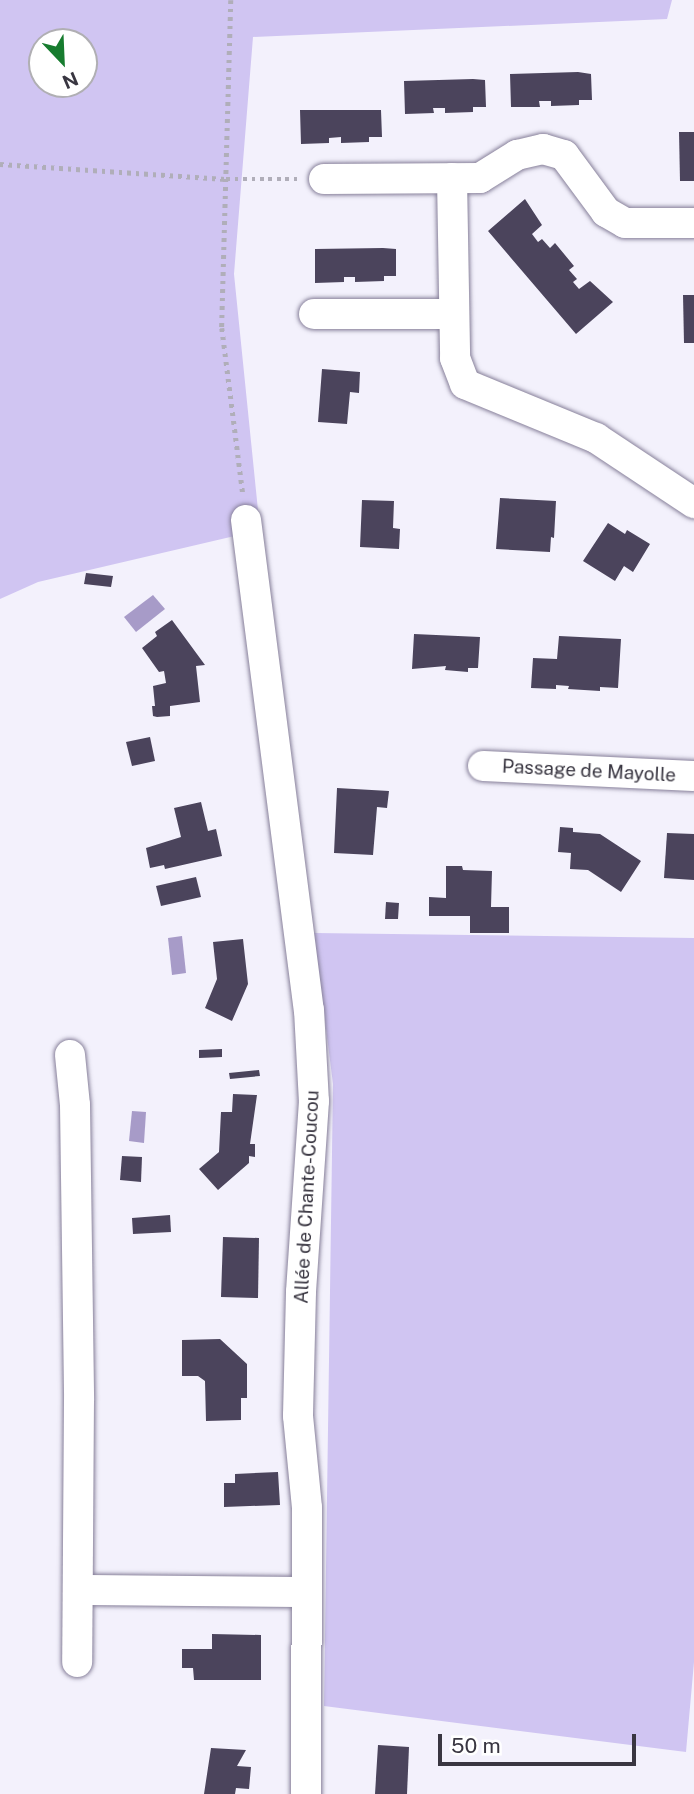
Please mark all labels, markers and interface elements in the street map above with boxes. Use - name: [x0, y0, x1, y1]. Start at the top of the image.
- north arrow: [28, 28, 98, 98]
- text: N: [59, 67, 82, 94]
- street label: Passage de Mayolle: [501, 755, 677, 787]
- street label: Allée de Chante-Coucou: [290, 1089, 324, 1305]
- scale bar: [442, 1720, 640, 1764]
- text: 50 m: [451, 1733, 501, 1758]

